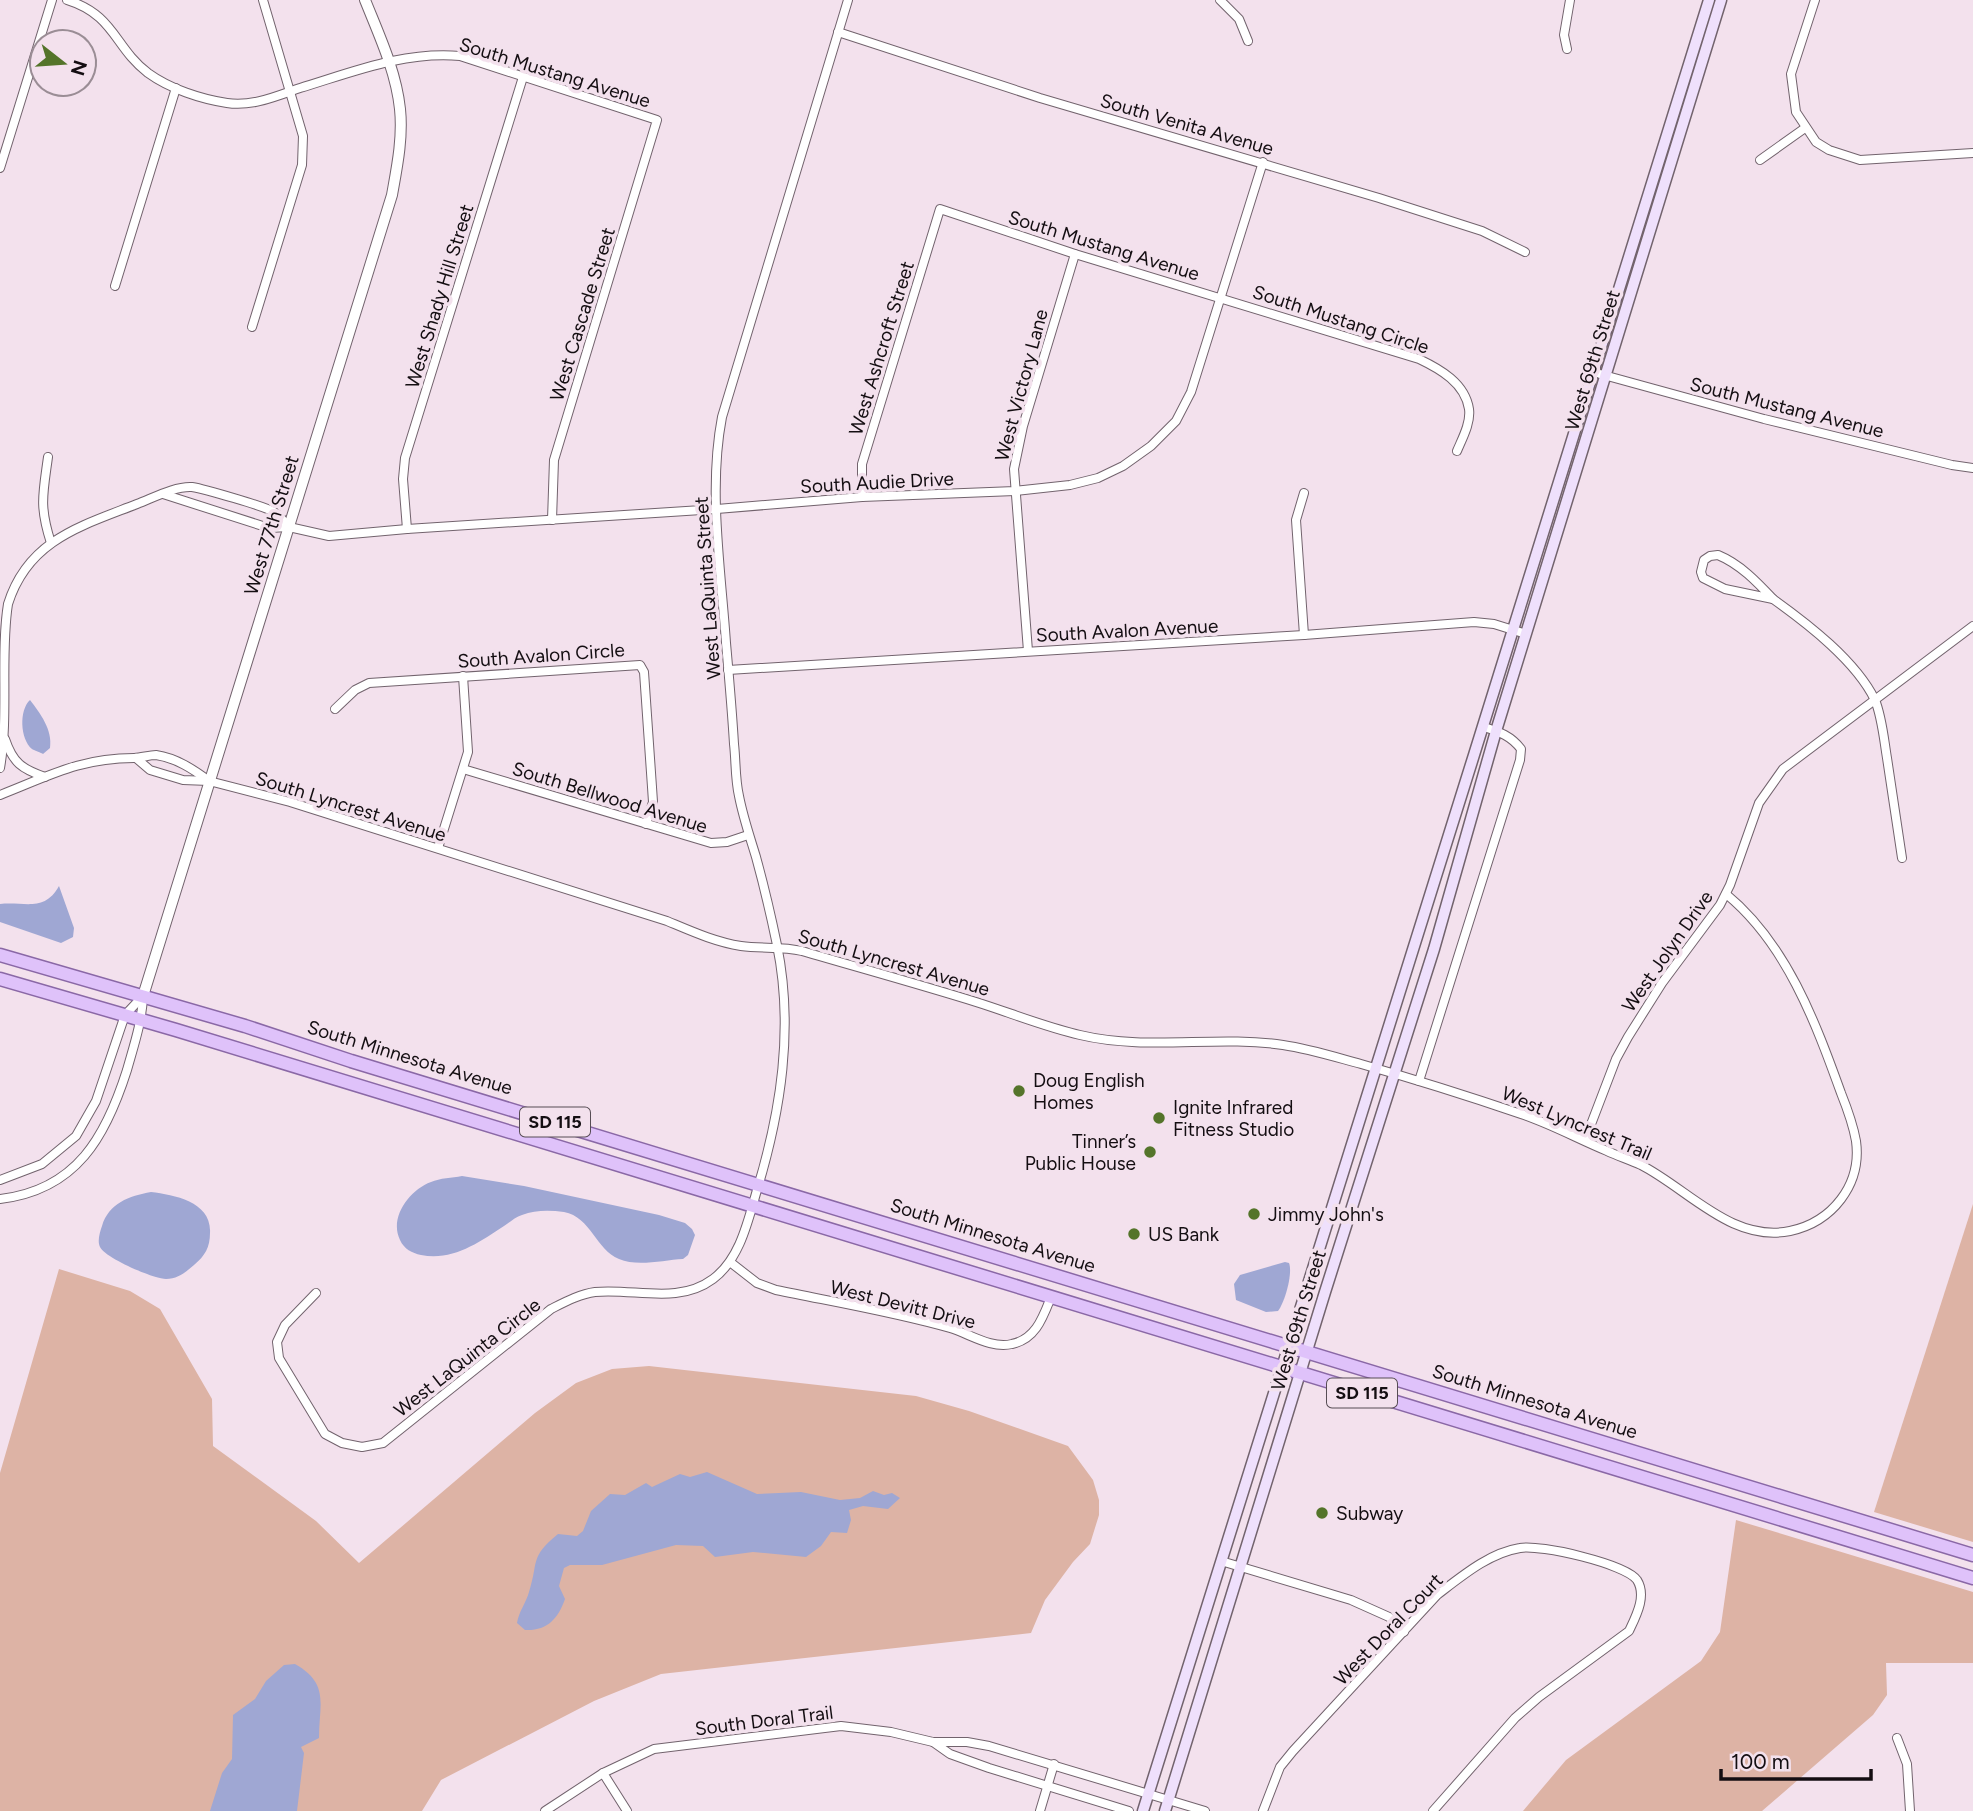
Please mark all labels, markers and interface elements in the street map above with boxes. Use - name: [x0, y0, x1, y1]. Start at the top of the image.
- north arrow: [28, 28, 98, 98]
- street label: South Mustang Avenue: [456, 32, 653, 113]
- text: N: [66, 57, 92, 78]
- street label: South Venita Avenue: [1098, 89, 1276, 160]
- street label: West Shady Hill Street: [401, 201, 478, 391]
- street label: South Mustang Avenue: [1005, 205, 1202, 286]
- street label: West Cascade Street: [545, 225, 620, 404]
- street label: West Ashcroft Street: [844, 258, 919, 438]
- street label: South Mustang Circle: [1250, 280, 1432, 359]
- street label: West 69th Street: [1560, 287, 1625, 433]
- street label: West Victory Lane: [990, 307, 1053, 464]
- street label: South Mustang Avenue: [1688, 372, 1886, 443]
- street label: West 77th Street: [239, 453, 304, 598]
- street label: South Audie Drive: [800, 467, 954, 498]
- street label: West LaQuinta Street: [690, 496, 725, 680]
- street label: South Avalon Avenue: [1035, 614, 1219, 647]
- street label: South Avalon Circle: [457, 638, 625, 673]
- street label: South Bellwood Avenue: [509, 757, 710, 838]
- street label: South Lyncrest Avenue: [253, 767, 449, 846]
- street label: West Jolyn Drive: [1617, 886, 1718, 1016]
- street label: South Lyncrest Avenue: [795, 924, 992, 1001]
- street label: South Minnesota Avenue: [304, 1015, 515, 1100]
- place label: Doug English Homes: [1033, 1069, 1145, 1114]
- street label: West Lyncrest Trail: [1498, 1081, 1655, 1166]
- marker: Doug English Homes: [1011, 1083, 1027, 1099]
- place label: Ignite Infrared Fitness Studio: [1173, 1096, 1294, 1141]
- road number: SD 115: [520, 1107, 590, 1136]
- marker: Ignite Infrared Fitness Studio: [1151, 1110, 1167, 1126]
- place label: Tinner’s Public House: [1025, 1130, 1136, 1175]
- marker: Tinner’s Public House: [1142, 1144, 1158, 1160]
- street label: South Minnesota Avenue: [887, 1193, 1098, 1278]
- place label: Jimmy John's: [1268, 1203, 1384, 1226]
- marker: Jimmy John's: [1246, 1206, 1262, 1222]
- place label: US Bank: [1148, 1223, 1220, 1246]
- marker: US Bank: [1126, 1226, 1142, 1242]
- street label: West 69th Street: [1266, 1247, 1331, 1393]
- street label: West Devitt Drive: [828, 1275, 978, 1334]
- street label: West LaQuinta Circle: [390, 1293, 545, 1422]
- street label: South Minnesota Avenue: [1429, 1359, 1640, 1444]
- road number: SD 115: [1327, 1378, 1397, 1408]
- place label: Subway: [1336, 1502, 1403, 1525]
- marker: Subway: [1314, 1505, 1330, 1521]
- street label: West Doral Court: [1329, 1569, 1448, 1690]
- street label: South Doral Trail: [694, 1701, 835, 1740]
- scale bar: [1721, 1738, 1871, 1782]
- text: 100 m: [1731, 1749, 1790, 1774]

